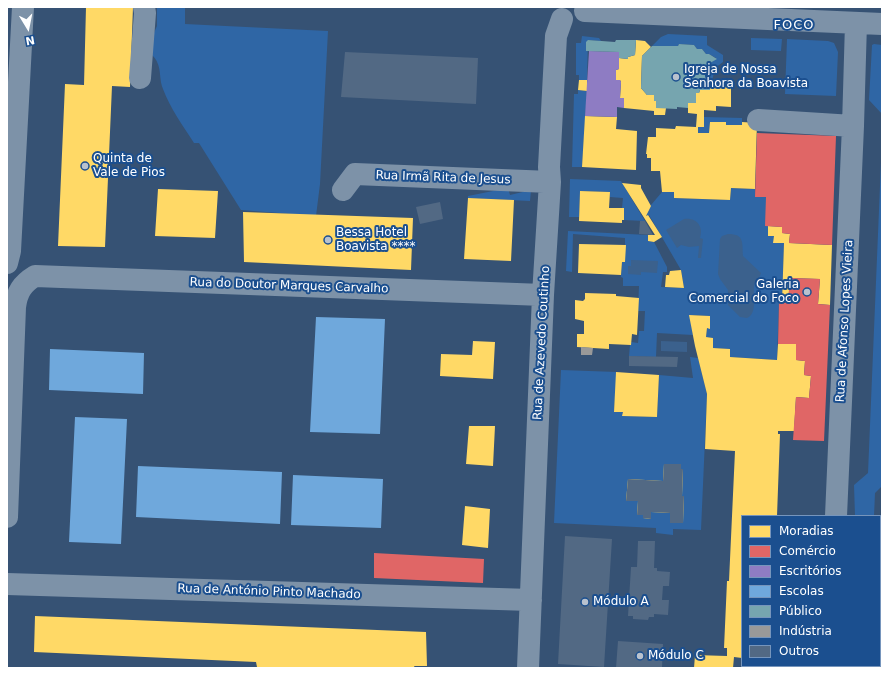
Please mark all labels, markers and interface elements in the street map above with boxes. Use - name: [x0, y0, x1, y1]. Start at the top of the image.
- north arrow: [8, 8, 48, 48]
- district label: FOCO: [773, 18, 815, 34]
- text: N: [25, 33, 36, 48]
- place label: Igreja de Nossa Senhora da Boavista: [684, 63, 808, 91]
- marker: Igreja de Nossa Senhora da Boavista: [671, 72, 681, 82]
- place label: Quinta de Vale de Pios: [93, 152, 165, 180]
- marker: Quinta de Vale de Pios: [80, 161, 90, 171]
- street label: Rua Irmã Rita de Jesus: [375, 168, 511, 188]
- place label: Bessa Hotel Boavista ****: [336, 226, 415, 254]
- marker: Bessa Hotel Boavista ****: [323, 235, 333, 245]
- street label: Rua de Afonso Lopes Vieira: [834, 239, 856, 403]
- street label: Rua de Azevedo Coutinho: [531, 266, 553, 420]
- street label: Rua do Doutor Marques Carvalho: [189, 275, 389, 297]
- place label: Galeria Comercial do Foco: [689, 278, 799, 306]
- marker: Galeria Comercial do Foco: [802, 287, 812, 297]
- legend: [741, 515, 881, 667]
- text: Moradias: [779, 524, 834, 538]
- text: Comércio: [779, 544, 836, 558]
- text: Escritórios: [779, 564, 842, 578]
- street label: Rua de António Pinto Machado: [177, 582, 361, 602]
- text: Escolas: [779, 584, 824, 598]
- place label: Módulo A: [593, 595, 649, 609]
- marker: Módulo A: [580, 597, 590, 607]
- text: Público: [779, 604, 822, 618]
- text: Indústria: [779, 624, 832, 638]
- text: Outros: [779, 644, 819, 658]
- place label: Módulo C: [648, 649, 704, 663]
- marker: Módulo C: [635, 651, 645, 661]

